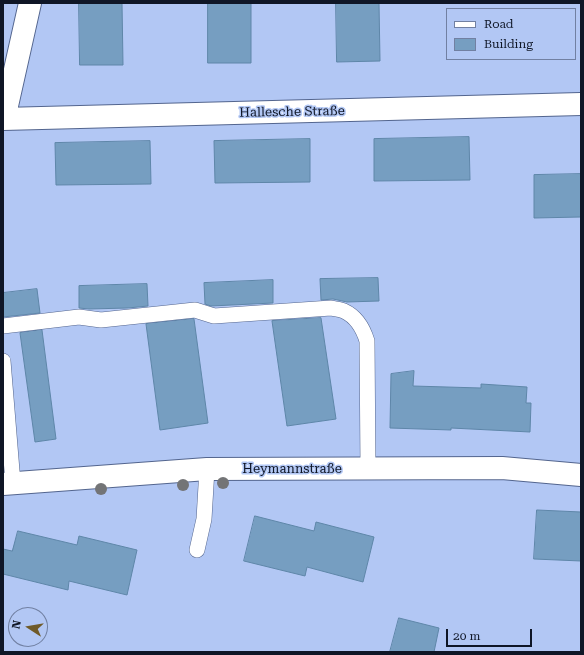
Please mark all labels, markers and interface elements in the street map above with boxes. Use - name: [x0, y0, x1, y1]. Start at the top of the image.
- legend: [446, 8, 576, 60]
- text: Road: [484, 17, 513, 31]
- text: Building: [484, 37, 533, 51]
- street label: Hallesche Straße: [239, 103, 345, 121]
- street label: Heymannstraße: [242, 461, 342, 477]
- north arrow: [8, 607, 48, 647]
- text: N: [10, 619, 24, 630]
- scale bar: [448, 621, 534, 647]
- text: 20 m: [453, 629, 480, 643]

